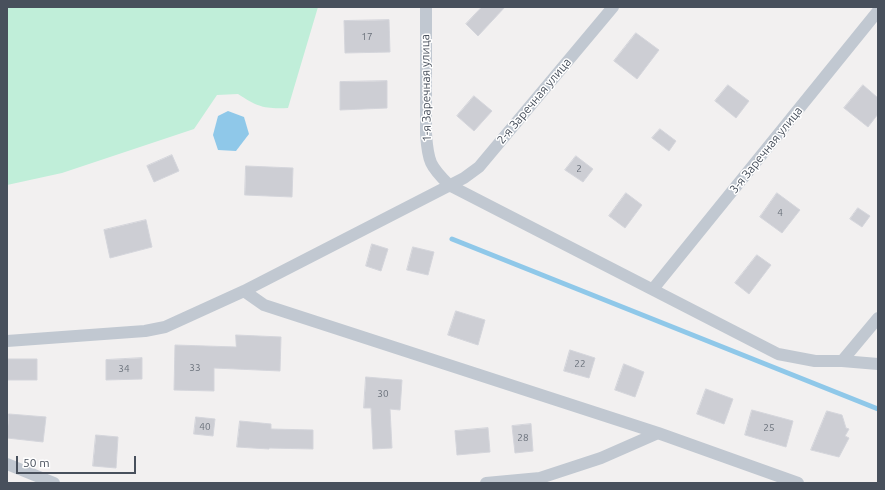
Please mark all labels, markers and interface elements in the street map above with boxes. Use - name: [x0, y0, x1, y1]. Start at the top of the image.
- house number: 17: [361, 31, 373, 43]
- street label: 1-я Заречная улица: [418, 34, 434, 142]
- street label: 2-я Заречная улица: [494, 55, 574, 147]
- street label: 3-я Заречная улица: [727, 104, 805, 196]
- house number: 2: [576, 163, 582, 175]
- house number: 4: [777, 207, 783, 219]
- house number: 22: [574, 358, 586, 370]
- house number: 33: [189, 362, 201, 374]
- house number: 34: [118, 363, 130, 375]
- house number: 30: [377, 388, 389, 400]
- house number: 40: [199, 421, 211, 433]
- house number: 25: [763, 422, 775, 434]
- house number: 28: [517, 432, 529, 444]
- scale bar: [18, 448, 138, 474]
- text: 50 m: [23, 456, 50, 469]

